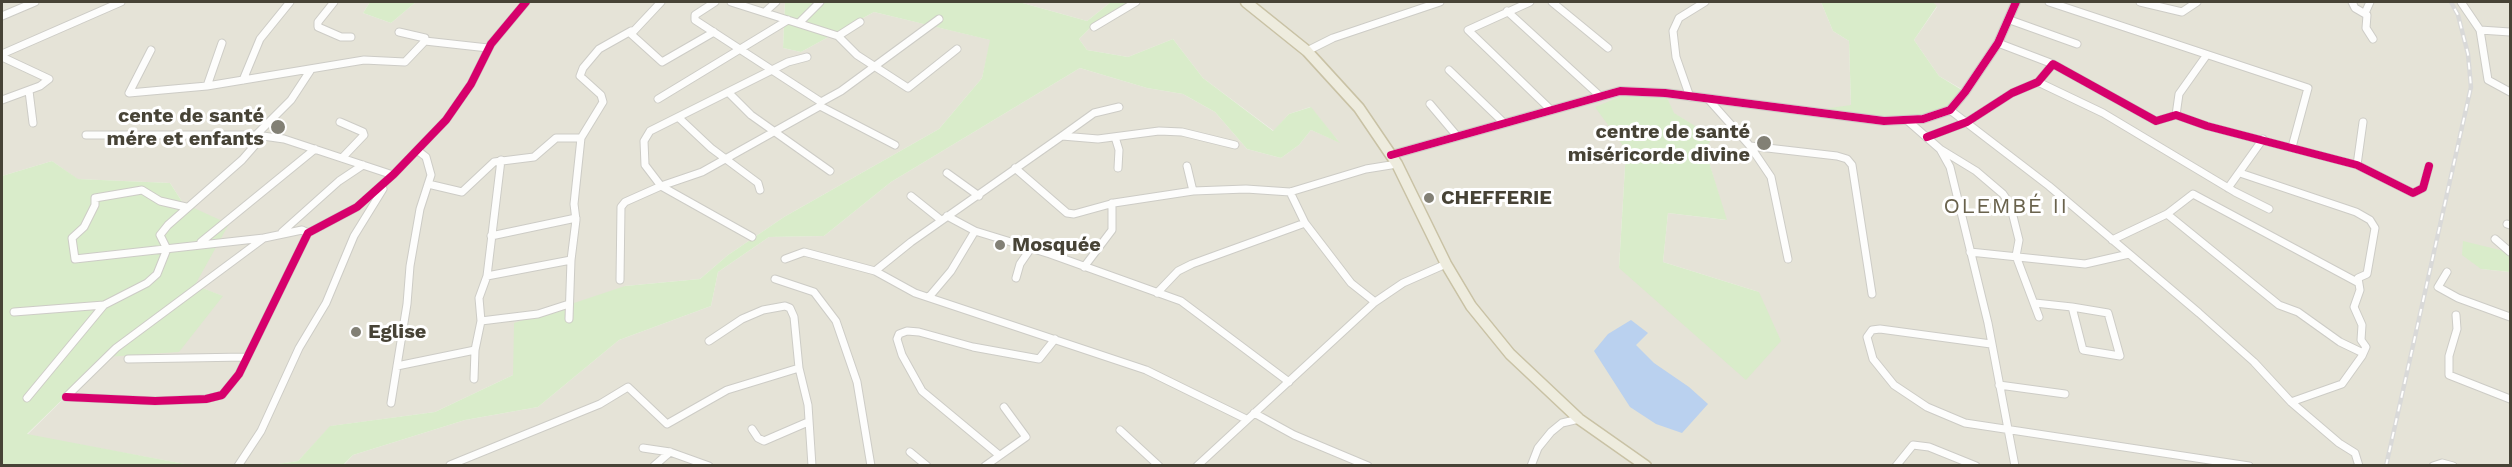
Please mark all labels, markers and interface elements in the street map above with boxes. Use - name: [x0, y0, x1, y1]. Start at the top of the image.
- place label: cente de santé mére et enfants: [107, 104, 264, 151]
- marker: cente de santé mére et enfants: [269, 118, 287, 136]
- place label: centre de santé miséricorde divine: [1568, 120, 1750, 167]
- marker: centre de santé miséricorde divine: [1755, 134, 1773, 152]
- place label: CHEFFERIE: [1441, 186, 1552, 210]
- marker: CHEFFERIE: [1422, 191, 1436, 205]
- district label: OLEMBÉ II: [1944, 194, 2068, 220]
- place label: Mosquée: [1012, 233, 1101, 257]
- marker: Mosquée: [993, 238, 1007, 252]
- place label: Eglise: [368, 320, 426, 344]
- marker: Eglise: [349, 325, 363, 339]

